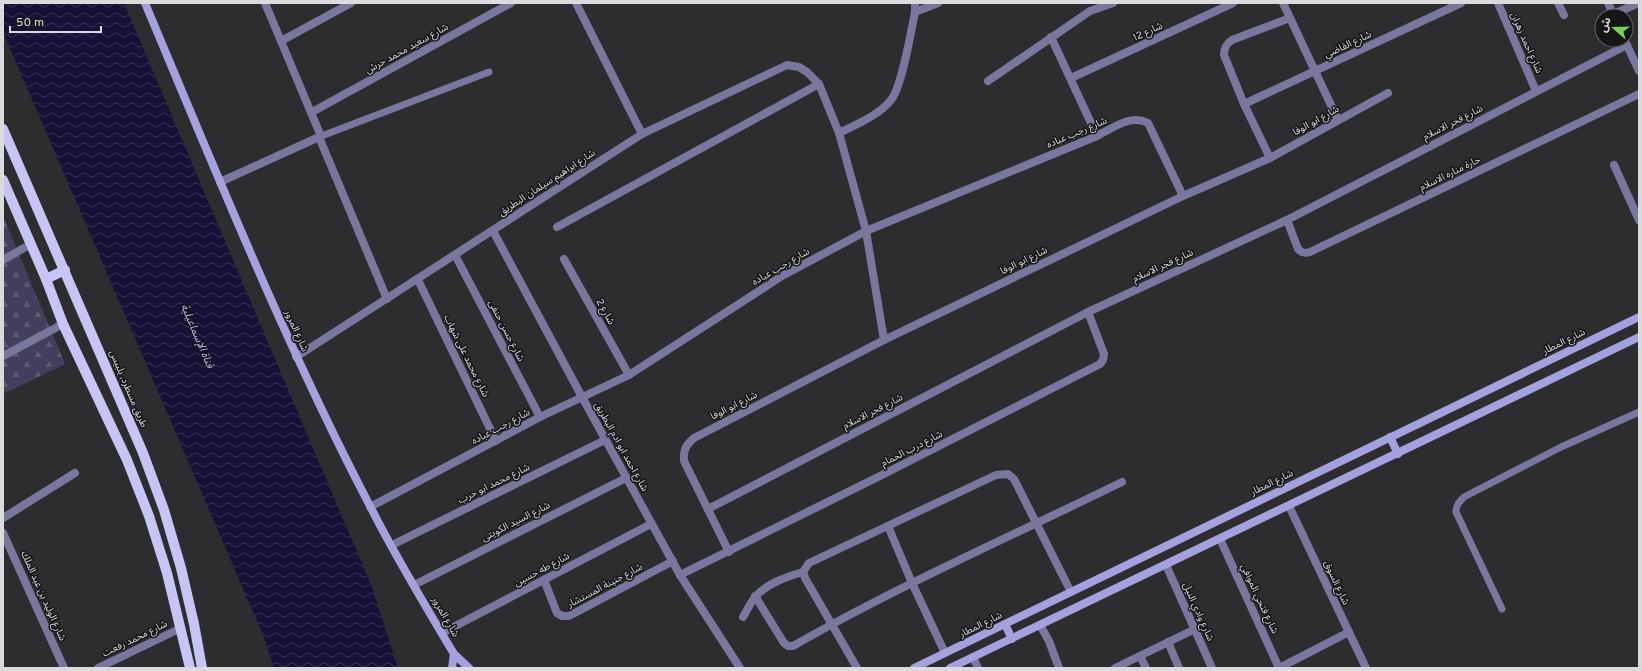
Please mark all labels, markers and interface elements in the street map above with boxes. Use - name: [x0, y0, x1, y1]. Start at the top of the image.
- scale bar: [10, 8, 101, 34]
- north arrow: [1594, 8, 1634, 48]
- street label: شارع احمد زهران: [1507, 10, 1545, 76]
- text: 50 m: [16, 15, 44, 31]
- text: ش: [1596, 15, 1615, 34]
- street label: شارع 12: [1131, 19, 1165, 45]
- street label: شارع سعيد محمد حرش: [363, 21, 451, 77]
- street label: شارع القاضي: [1322, 28, 1374, 62]
- street label: شارع فجر الاسلام: [1421, 102, 1486, 145]
- street label: شارع ابو الوفا: [1291, 103, 1342, 139]
- street label: شارع رجب عباده: [1045, 114, 1109, 152]
- street label: شارع ابراهيم سيلمان البطريق: [496, 147, 598, 219]
- street label: حارة مناره الاسلام: [1417, 154, 1483, 195]
- street label: شارع ابو الوفا: [998, 244, 1050, 278]
- street label: شارع رجب عباده: [750, 245, 812, 289]
- street label: شارع فجر الاسلام: [1130, 246, 1196, 287]
- street label: شارع 2: [593, 297, 618, 328]
- street label: شارع حسن حنفى: [485, 298, 527, 364]
- water label: قناة الإسماعيلية: [177, 302, 217, 371]
- street label: شارع المرور: [281, 307, 311, 354]
- street label: شارع محمد على شهاب: [440, 313, 492, 400]
- street label: شارع المطار: [1539, 326, 1588, 358]
- street label: طريق مسطرد, بلبيس: [106, 348, 150, 430]
- street label: شارع ابو الوفا: [708, 389, 760, 423]
- street label: شارع فجر الاسلام: [841, 391, 906, 434]
- street label: شارع احمد ابو ادم البطريق: [590, 400, 651, 495]
- street label: شارع رجب عباده: [469, 406, 533, 448]
- street label: شارع درب الحمام: [879, 428, 946, 471]
- street label: شارع محمد ابو حرب: [456, 461, 532, 507]
- street label: شارع المطار: [1247, 467, 1296, 499]
- street label: شارع السيد الكويتى: [479, 499, 553, 545]
- street label: شارع الوليد بن عبد الملك: [17, 549, 69, 643]
- street label: شارع طه حسين: [512, 550, 572, 590]
- street label: شارع السوق: [1320, 559, 1352, 608]
- street label: شارع جنينة المستشار: [564, 561, 645, 612]
- street label: شارع فتحي الموافي: [1237, 562, 1281, 636]
- street label: شارع وادي النيل: [1179, 581, 1217, 644]
- street label: شارع المرور: [428, 594, 462, 640]
- street label: شارع المطار: [956, 609, 1005, 641]
- street label: شارع محمد رفعت: [100, 618, 170, 660]

